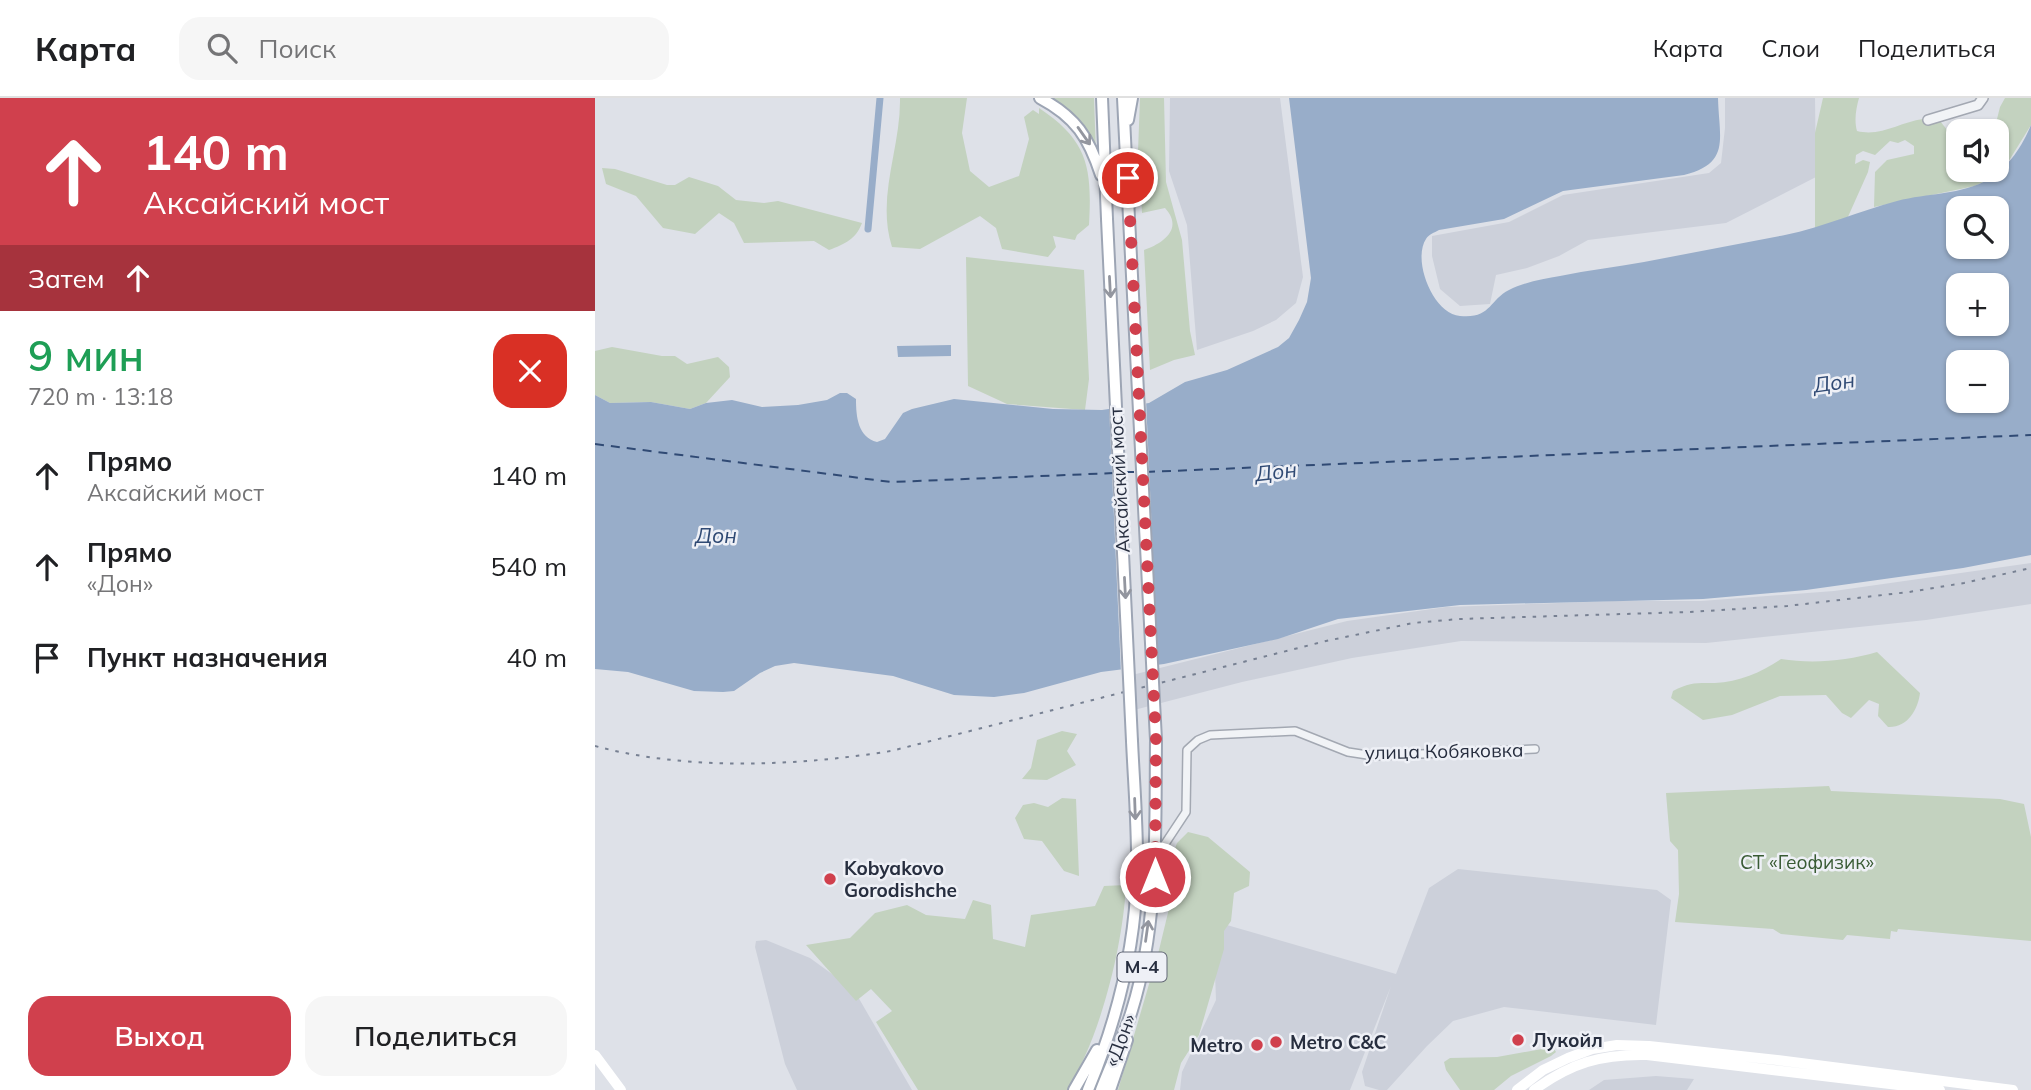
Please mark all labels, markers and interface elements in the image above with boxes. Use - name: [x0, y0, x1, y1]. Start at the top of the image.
- search box: [179, 17, 669, 80]
- text: Карта: [35, 28, 137, 69]
- icon: search: [203, 29, 241, 67]
- text: Поиск: [259, 32, 336, 65]
- text: Карта: [1653, 33, 1723, 63]
- text: Слои: [1761, 33, 1820, 63]
- text: Поделиться: [1858, 33, 1996, 63]
- map controls: [1946, 119, 2009, 413]
- button: sound: [1946, 119, 2009, 182]
- text: 140 m: [143, 121, 289, 182]
- one-way arrow: [1077, 125, 1091, 145]
- icon: ahead: [28, 126, 119, 217]
- pin: [1098, 148, 1158, 208]
- icon: arrive: [1109, 159, 1147, 197]
- text: Аксайский мост: [143, 182, 389, 222]
- button: search: [1946, 196, 2009, 259]
- icon: ahead: [119, 259, 157, 297]
- text: Затем: [28, 262, 105, 295]
- button: +: [1946, 273, 2009, 336]
- one-way arrow: [1104, 276, 1117, 298]
- text: 9 мин: [28, 329, 144, 382]
- button: close: [493, 334, 567, 408]
- button: −: [1946, 350, 2009, 413]
- water label: Дон: [1809, 366, 1856, 398]
- text: 720 m · 13:18: [28, 382, 173, 411]
- street label: Аксайский мост: [1103, 406, 1135, 554]
- text: Прямо: [87, 445, 172, 478]
- water label: Дон: [1252, 456, 1298, 486]
- icon: ahead: [28, 457, 66, 495]
- text: 140 m: [491, 459, 567, 492]
- text: Аксайский мост: [87, 478, 264, 507]
- water label: Дон: [693, 522, 737, 548]
- text: Прямо: [87, 536, 172, 569]
- icon: ahead: [28, 548, 66, 586]
- text: 540 m: [491, 550, 567, 583]
- text: «Дон»: [87, 569, 153, 598]
- one-way arrow: [1118, 576, 1131, 599]
- icon: arrive: [28, 639, 66, 677]
- text: Пункт назначения: [87, 641, 328, 674]
- text: 40 m: [506, 641, 567, 674]
- street label: улица Кобяковка: [1364, 738, 1524, 764]
- one-way arrow: [1128, 797, 1141, 820]
- position arrow: [1118, 840, 1192, 914]
- park label: СТ «Геофизик»: [1740, 850, 1874, 874]
- place label: Kobyakovo Gorodishche: [844, 856, 957, 902]
- marker: Kobyakovo Gorodishche: [822, 871, 838, 887]
- one-way arrow: [1141, 920, 1154, 943]
- road number: М-4: [1117, 952, 1167, 982]
- button: Выход: [28, 996, 291, 1076]
- button: Поделиться: [305, 996, 567, 1076]
- street label: «Дон»: [1099, 1010, 1141, 1070]
- place label: Лукойл: [1532, 1028, 1603, 1052]
- place label: Metro C&C: [1290, 1030, 1387, 1054]
- marker: Лукойл: [1510, 1032, 1526, 1048]
- place label: Metro: [1190, 1033, 1243, 1057]
- marker: Metro C&C: [1268, 1034, 1284, 1050]
- marker: Metro: [1249, 1037, 1265, 1053]

